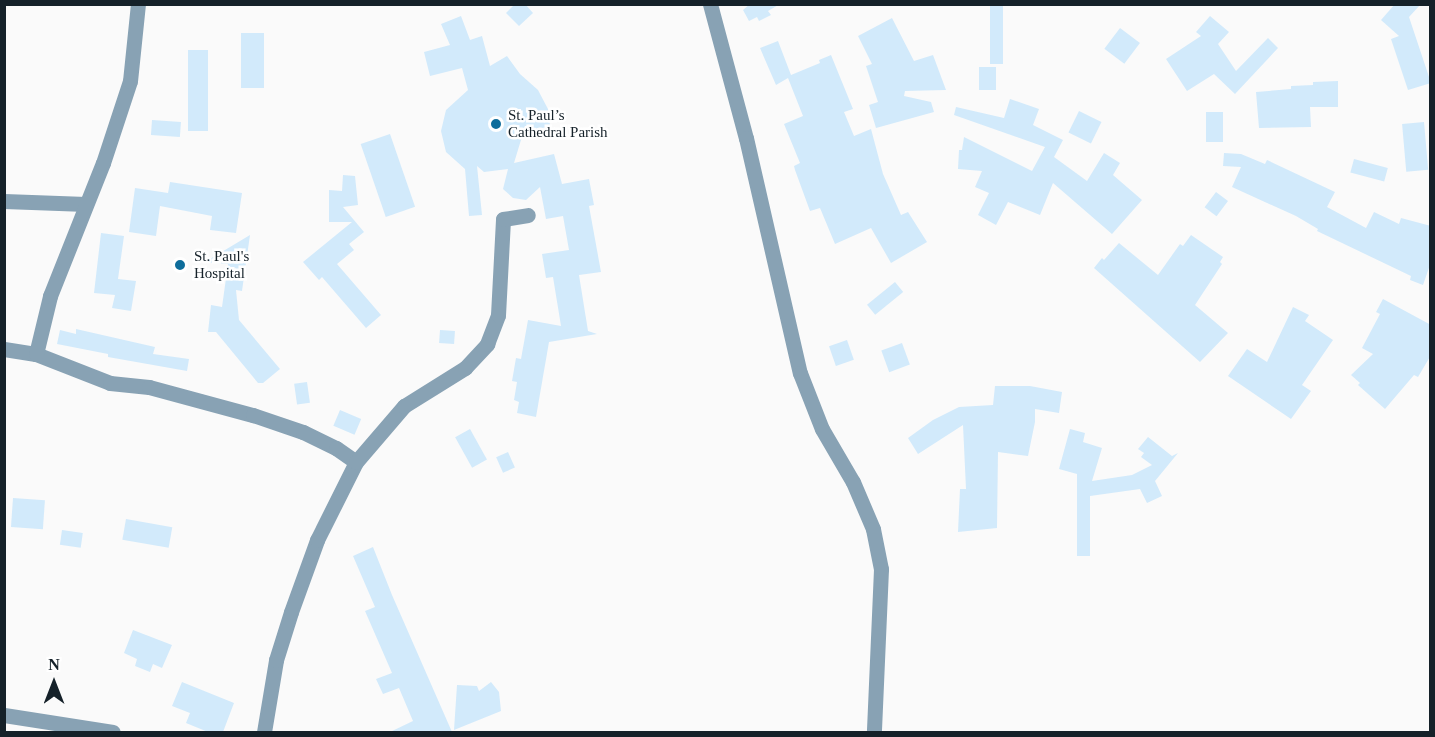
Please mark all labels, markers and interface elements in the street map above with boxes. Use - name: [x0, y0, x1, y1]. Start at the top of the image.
- place label: St. Paul’s Cathedral Parish: [508, 106, 608, 141]
- marker: St. Paul’s Cathedral Parish: [489, 117, 503, 131]
- place label: St. Paul's Hospital: [194, 247, 249, 282]
- marker: St. Paul's Hospital: [171, 256, 189, 274]
- north arrow: [24, 653, 84, 713]
- text: N: [48, 656, 60, 673]

